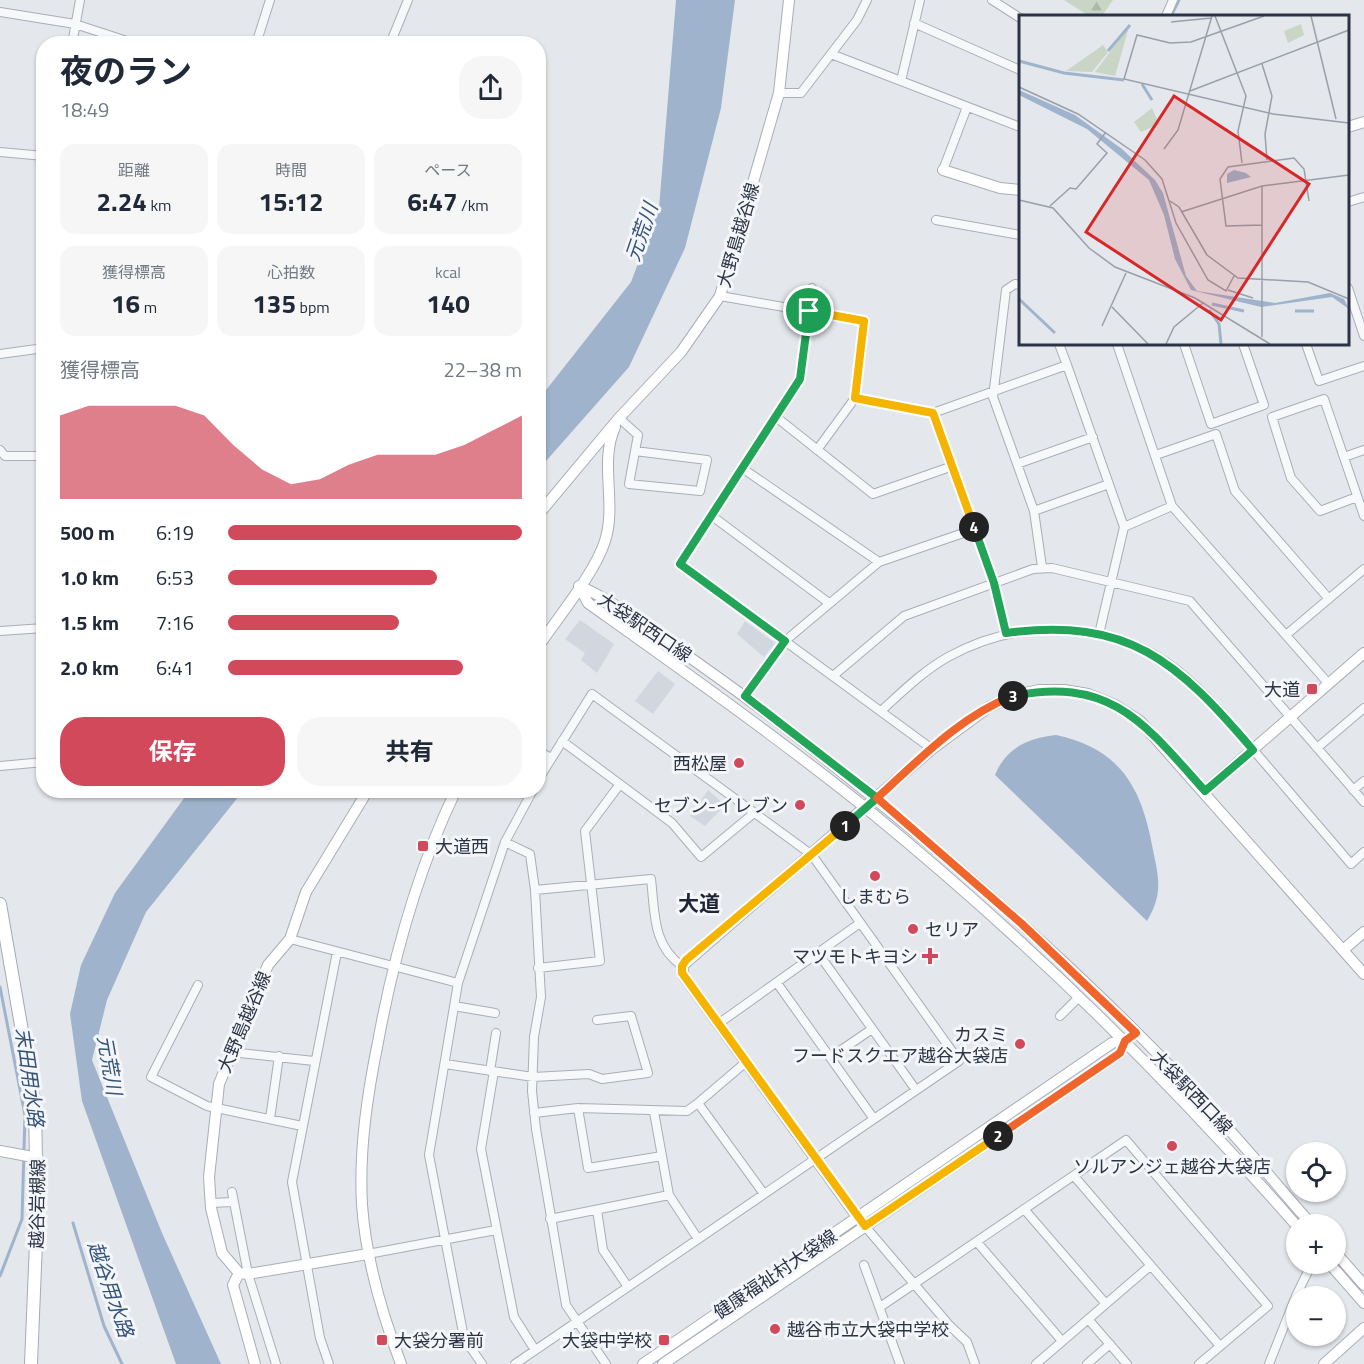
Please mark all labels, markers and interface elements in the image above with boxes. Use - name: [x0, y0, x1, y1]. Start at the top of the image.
- inset map: [1019, 15, 1349, 345]
- text: 夜のラン: [60, 46, 192, 96]
- button: share: [459, 56, 522, 119]
- text: 18:49: [60, 94, 109, 125]
- text: 距離: [118, 158, 150, 182]
- text: 時間: [275, 158, 307, 182]
- text: ペース: [424, 158, 472, 182]
- street label: 大野島越谷線: [710, 179, 766, 291]
- text: 2.24: [97, 182, 147, 221]
- text: 15:12: [259, 182, 323, 221]
- text: 6:47: [407, 182, 458, 221]
- text: km: [147, 193, 171, 217]
- text: /km: [458, 193, 489, 217]
- water label: 元荒川: [617, 197, 666, 265]
- text: 獲得標高: [102, 260, 166, 284]
- text: 心拍数: [267, 260, 315, 284]
- text: kcal: [435, 260, 461, 284]
- text: 16: [111, 284, 140, 323]
- text: 135: [252, 284, 296, 323]
- text: 140: [426, 284, 470, 323]
- pin: [783, 285, 834, 336]
- icon: arrive: [792, 294, 825, 327]
- text: m: [140, 295, 157, 319]
- text: bpm: [296, 295, 330, 319]
- text: 獲得標高: [60, 354, 140, 385]
- text: 22–38 m: [443, 354, 522, 385]
- pin: 4: [959, 512, 989, 542]
- text: 4: [970, 515, 978, 539]
- text: 500 m: [60, 517, 115, 548]
- text: 6:19: [156, 517, 194, 548]
- text: 1.0 km: [60, 562, 119, 593]
- text: 6:53: [156, 562, 194, 593]
- street label: 大袋駅西口線: [593, 586, 697, 668]
- text: 1.5 km: [60, 607, 119, 638]
- text: 7:16: [156, 607, 194, 638]
- text: 2.0 km: [60, 652, 119, 683]
- text: 6:41: [156, 652, 194, 683]
- place label: 大道: [1264, 676, 1300, 703]
- pin: 3: [998, 681, 1028, 711]
- marker: 大道: [1305, 682, 1319, 696]
- text: 3: [1009, 684, 1017, 708]
- button: 保存: [60, 717, 285, 786]
- button: 共有: [297, 717, 522, 786]
- place label: 西松屋: [673, 750, 727, 777]
- marker: 西松屋: [732, 756, 746, 770]
- place label: セブン-イレブン: [654, 792, 788, 819]
- marker: セブン-イレブン: [793, 798, 807, 812]
- pin: 1: [830, 811, 860, 841]
- text: 1: [841, 814, 849, 838]
- place label: 大道西: [435, 833, 489, 860]
- marker: 大道西: [416, 839, 430, 853]
- marker: しまむら: [868, 869, 882, 883]
- place label: しまむら: [839, 883, 911, 910]
- district label: 大道: [678, 887, 720, 919]
- place label: セリア: [925, 916, 979, 943]
- marker: セリア: [906, 922, 920, 936]
- place label: マツモトキヨシ: [792, 943, 918, 970]
- marker: マツモトキヨシ: [923, 949, 937, 963]
- street label: 大野島越谷線: [210, 967, 278, 1077]
- place label: カスミ フードスクエア越谷大袋店: [792, 1021, 1008, 1069]
- water label: 末田用水路: [8, 1025, 53, 1131]
- water label: 元荒川: [90, 1033, 131, 1099]
- marker: カスミ フードスクエア越谷大袋店: [1013, 1037, 1027, 1051]
- street label: 大袋駅西口線: [1145, 1044, 1239, 1140]
- pin: 2: [983, 1121, 1013, 1151]
- text: 2: [994, 1124, 1002, 1148]
- marker: ソルアンジェ越谷大袋店: [1165, 1139, 1179, 1153]
- map controls: [1286, 1142, 1346, 1346]
- button: locate: [1286, 1142, 1346, 1202]
- place label: ソルアンジェ越谷大袋店: [1073, 1153, 1271, 1180]
- street label: 越谷岩槻線: [23, 1159, 51, 1249]
- button: +: [1286, 1214, 1346, 1274]
- street label: 健康福祉村大袋線: [708, 1223, 842, 1325]
- water label: 越谷用水路: [80, 1237, 143, 1343]
- button: −: [1286, 1286, 1346, 1346]
- place label: 越谷市立大袋中学校: [787, 1316, 949, 1343]
- marker: 越谷市立大袋中学校: [768, 1322, 782, 1336]
- place label: 大袋分署前: [394, 1327, 484, 1354]
- place label: 大袋中学校: [562, 1327, 652, 1354]
- marker: 大袋分署前: [375, 1333, 389, 1347]
- marker: 大袋中学校: [657, 1333, 671, 1347]

